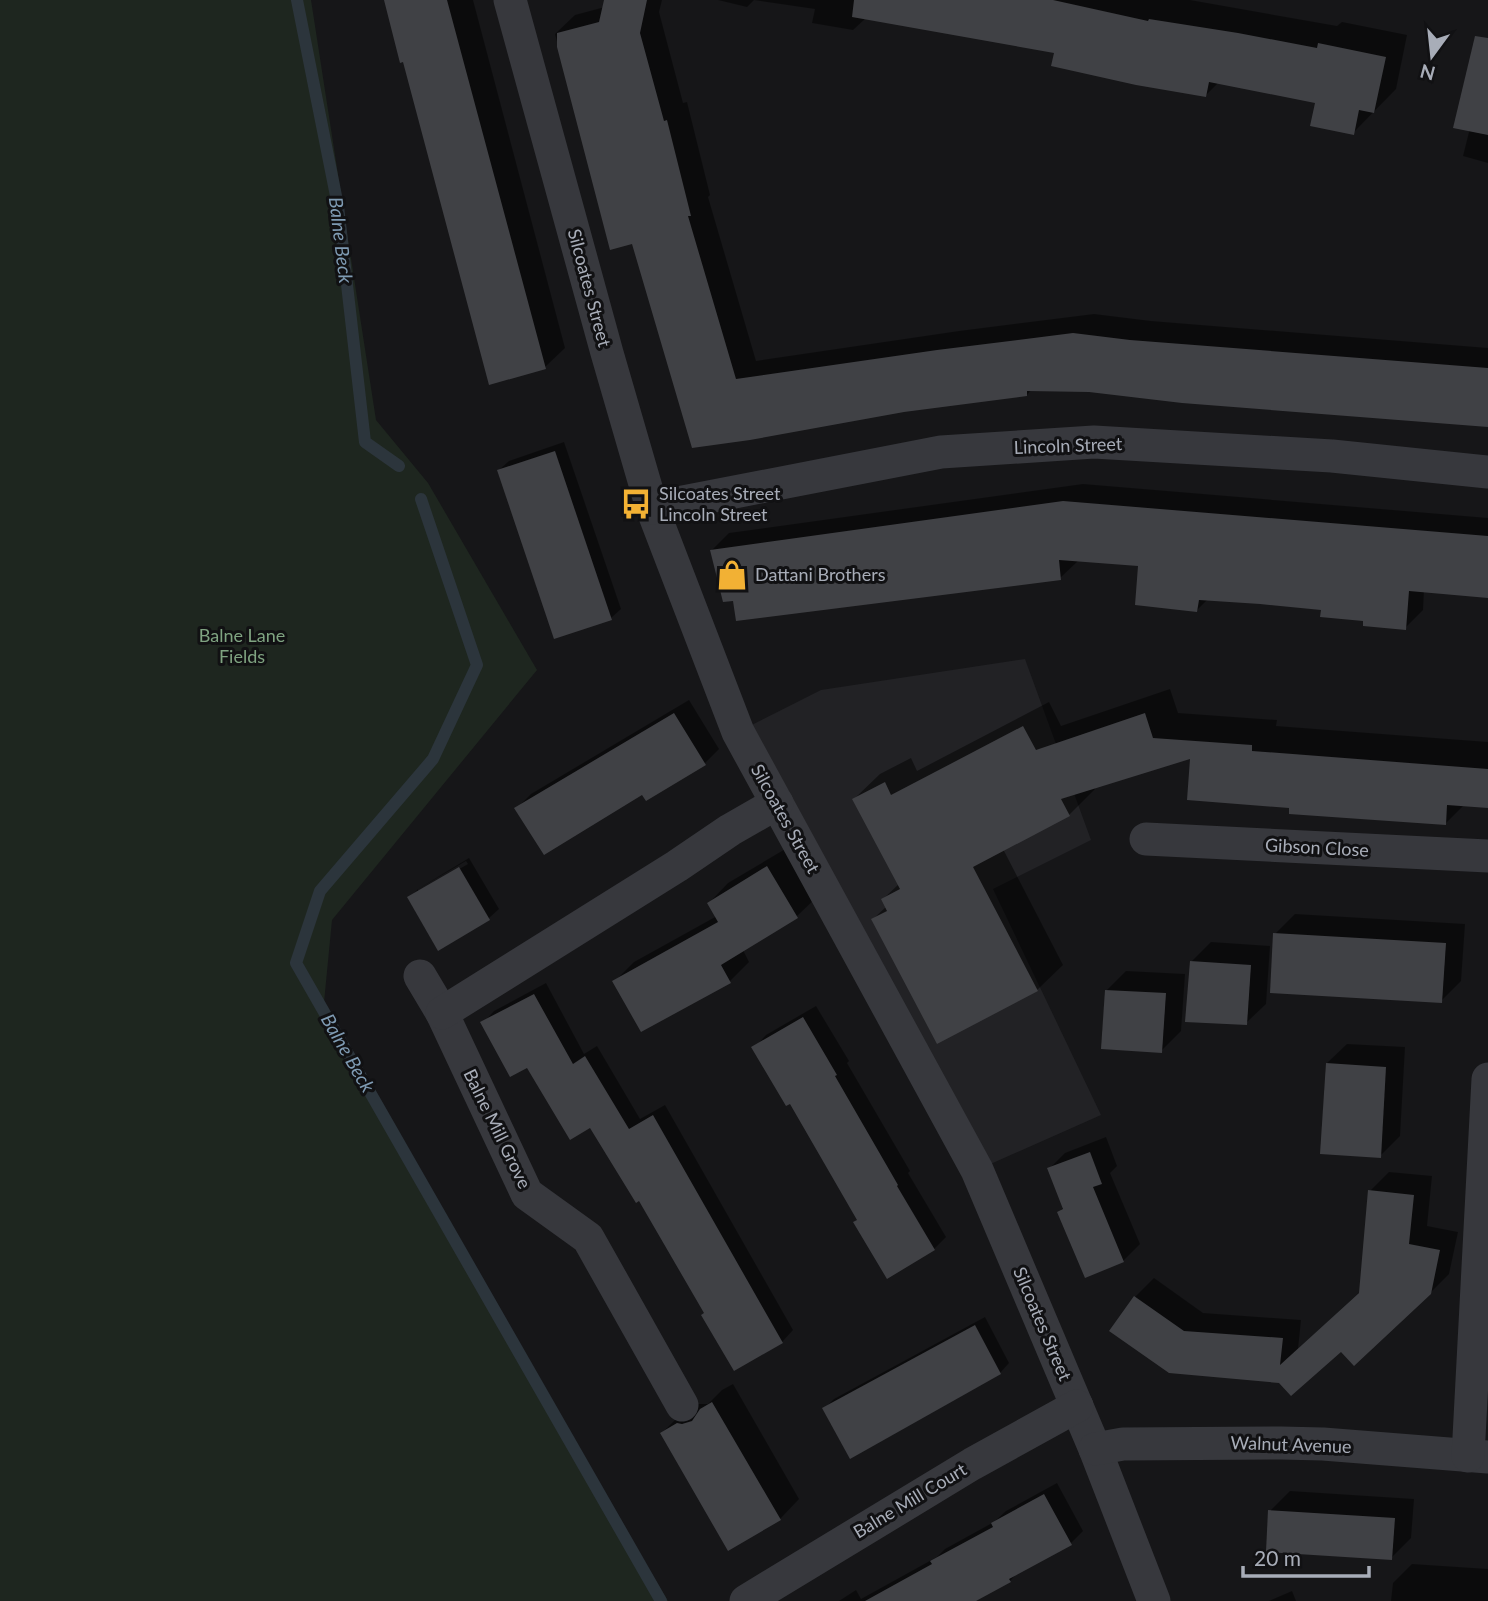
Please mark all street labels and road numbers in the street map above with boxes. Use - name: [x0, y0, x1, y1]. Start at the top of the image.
- street label: Silcoates Street: [564, 226, 616, 350]
- street label: Lincoln Street: [1013, 432, 1123, 458]
- street label: Silcoates Street: [747, 760, 825, 877]
- street label: Gibson Close: [1265, 833, 1370, 861]
- street label: Balne Mill Grove: [459, 1065, 536, 1192]
- street label: Silcoates Street: [1009, 1263, 1077, 1384]
- street label: Walnut Avenue: [1230, 1431, 1352, 1457]
- street label: Balne Mill Court: [849, 1457, 970, 1543]

